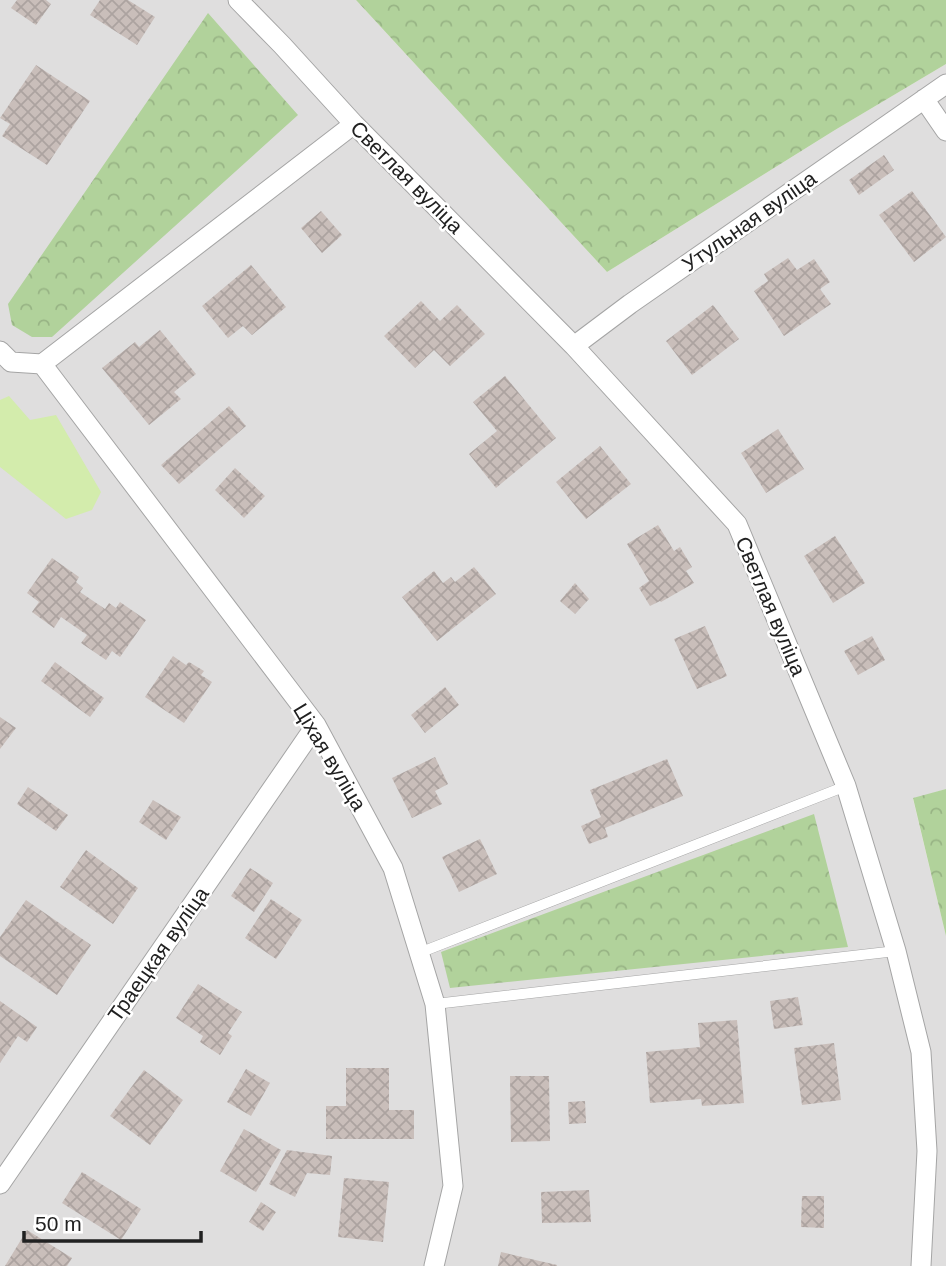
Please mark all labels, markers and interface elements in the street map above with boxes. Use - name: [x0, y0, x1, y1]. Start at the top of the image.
- street label: Светлая вуліца: [346, 116, 468, 238]
- street label: Утульная вуліца: [678, 166, 821, 276]
- street label: Светлая вуліца: [731, 533, 811, 679]
- street label: Ціхая вуліца: [289, 699, 371, 815]
- street label: Траецкая вуліца: [103, 882, 213, 1026]
- scale bar: [24, 1200, 201, 1244]
- text: 50 m: [35, 1212, 82, 1235]

